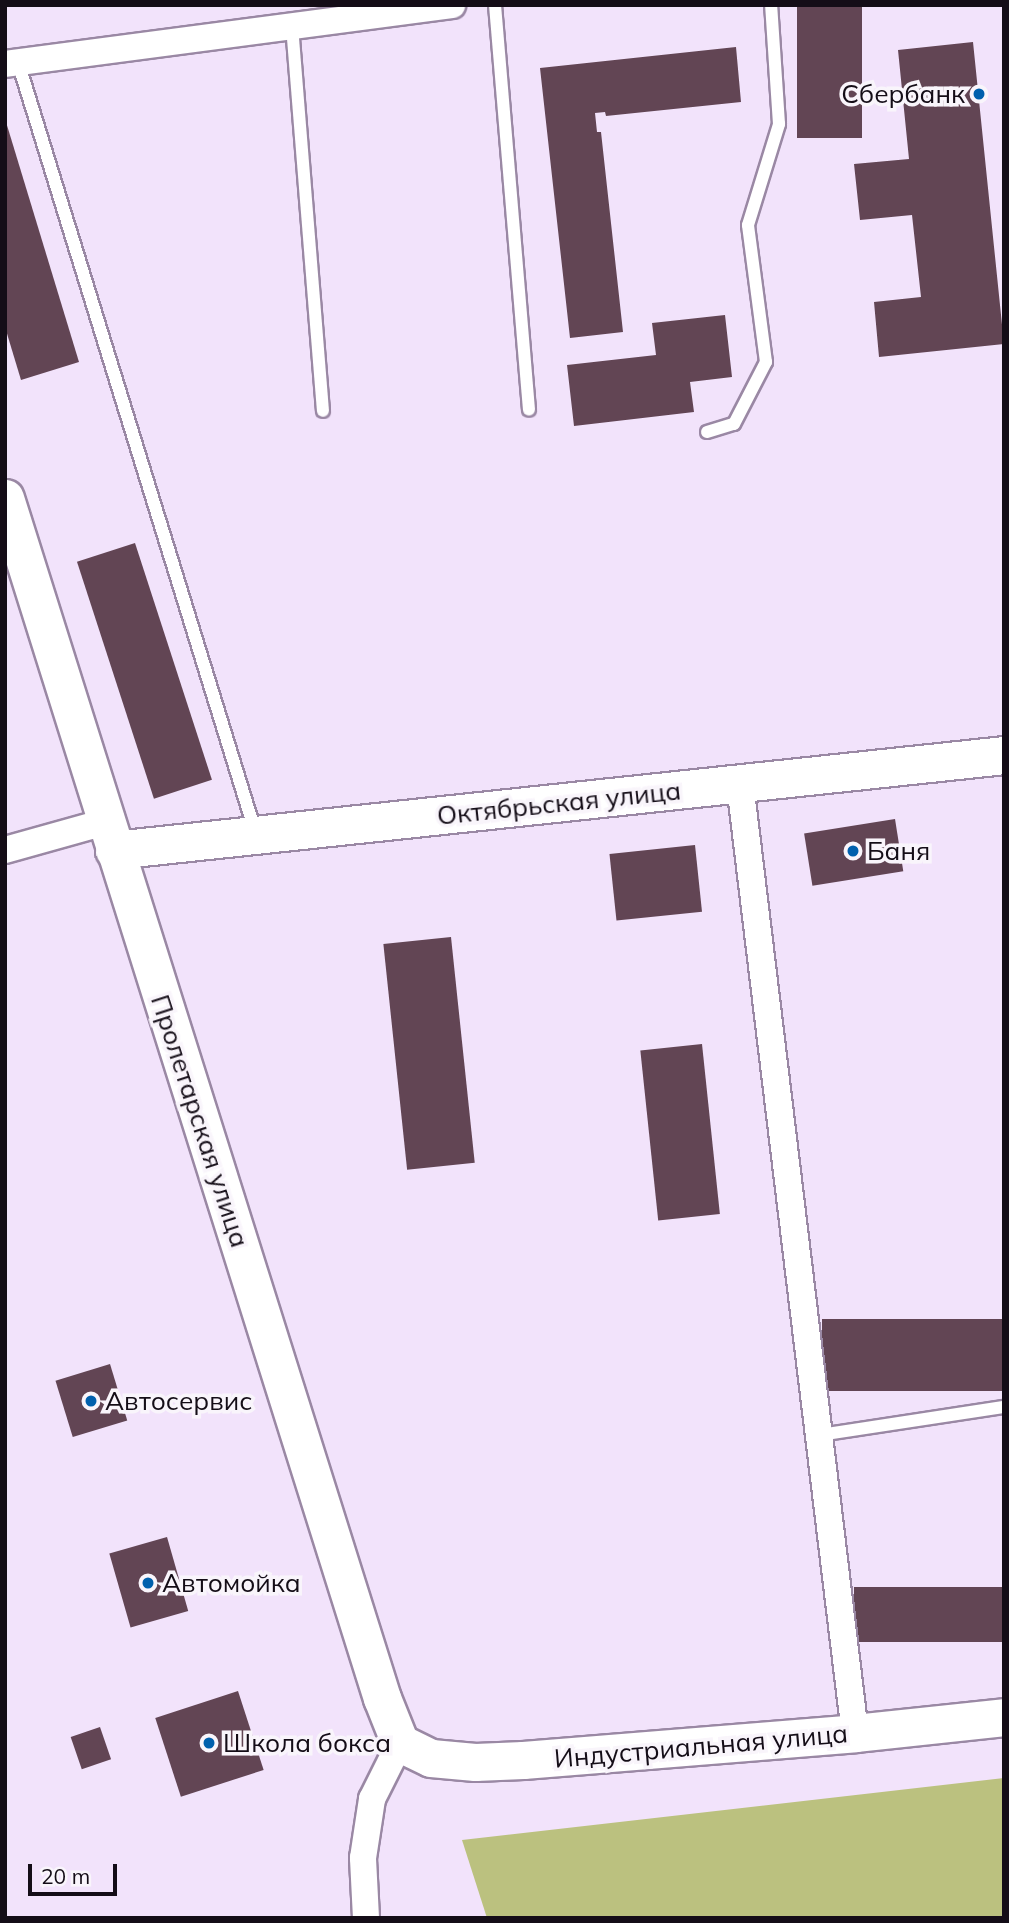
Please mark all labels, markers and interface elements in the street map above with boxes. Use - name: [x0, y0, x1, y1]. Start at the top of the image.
- place label: Сбербанк: [841, 78, 965, 110]
- marker: Сбербанк: [971, 86, 987, 102]
- street label: Октябрьская улица: [435, 775, 683, 831]
- place label: Баня: [867, 835, 930, 867]
- marker: Баня: [845, 843, 861, 859]
- street label: Пролетарская улица: [144, 991, 256, 1251]
- place label: Автосервис: [105, 1385, 252, 1417]
- marker: Автосервис: [83, 1393, 99, 1409]
- place label: Автомойка: [162, 1567, 301, 1599]
- marker: Автомойка: [140, 1575, 156, 1591]
- street label: Индустриальная улица: [553, 1718, 849, 1774]
- place label: Школа бокса: [223, 1727, 391, 1759]
- marker: Школа бокса: [201, 1735, 217, 1751]
- scale bar: [32, 1850, 121, 1894]
- text: 20 m: [41, 1863, 90, 1889]

